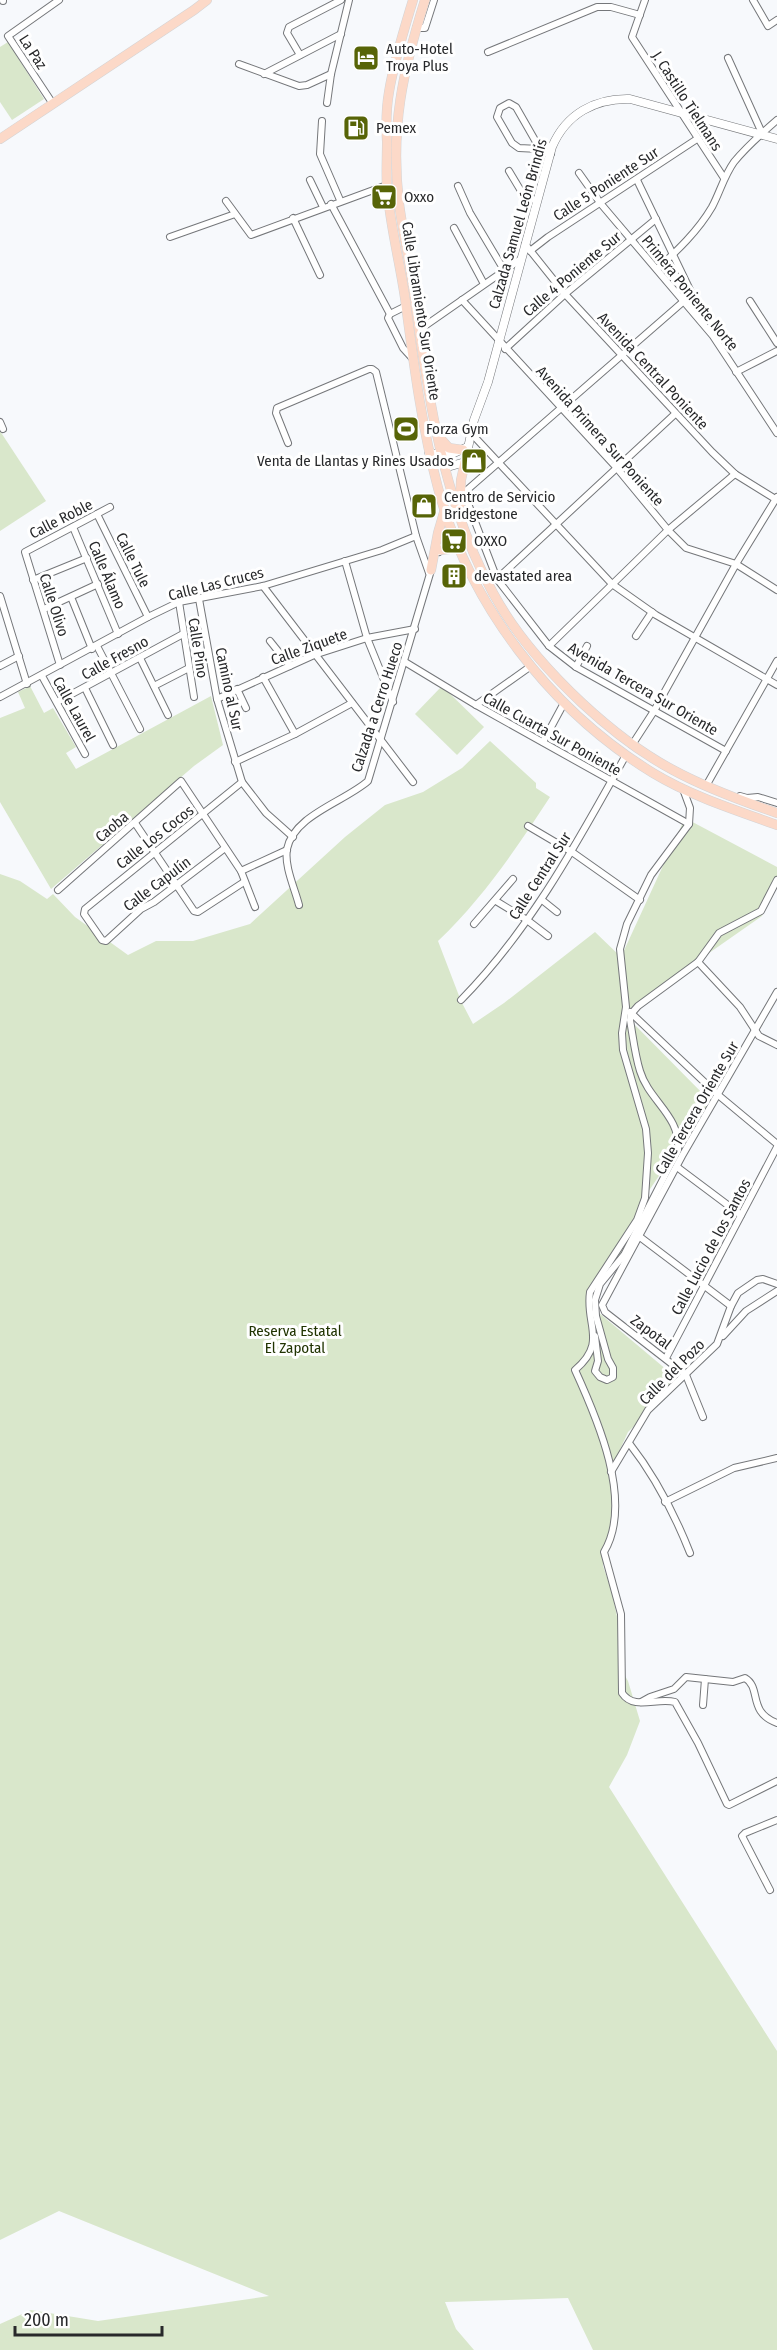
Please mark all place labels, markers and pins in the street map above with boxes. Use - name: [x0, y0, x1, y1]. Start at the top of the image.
- place label: Auto-Hotel Troya Plus: [386, 40, 453, 75]
- hotel icon: Auto-Hotel Troya Plus: [351, 43, 381, 73]
- fuel station icon: Pemex: [341, 113, 371, 143]
- place label: Pemex: [376, 119, 417, 137]
- supermarket icon: Oxxo: [369, 182, 399, 212]
- place label: Oxxo: [404, 188, 434, 206]
- sports icon: Forza Gym: [391, 414, 421, 444]
- place label: Forza Gym: [426, 420, 488, 438]
- shop icon: Venta de Llantas y Rines Usados: [459, 446, 489, 476]
- place label: Venta de Llantas y Rines Usados: [257, 452, 454, 470]
- place label: Centro de Servicio Bridgestone: [444, 488, 555, 523]
- shop icon: Centro de Servicio Bridgestone: [409, 491, 439, 521]
- supermarket icon: OXXO: [439, 526, 469, 556]
- place label: OXXO: [474, 532, 507, 550]
- building icon: devastated area: [439, 561, 469, 591]
- place label: devastated area: [474, 567, 572, 585]

